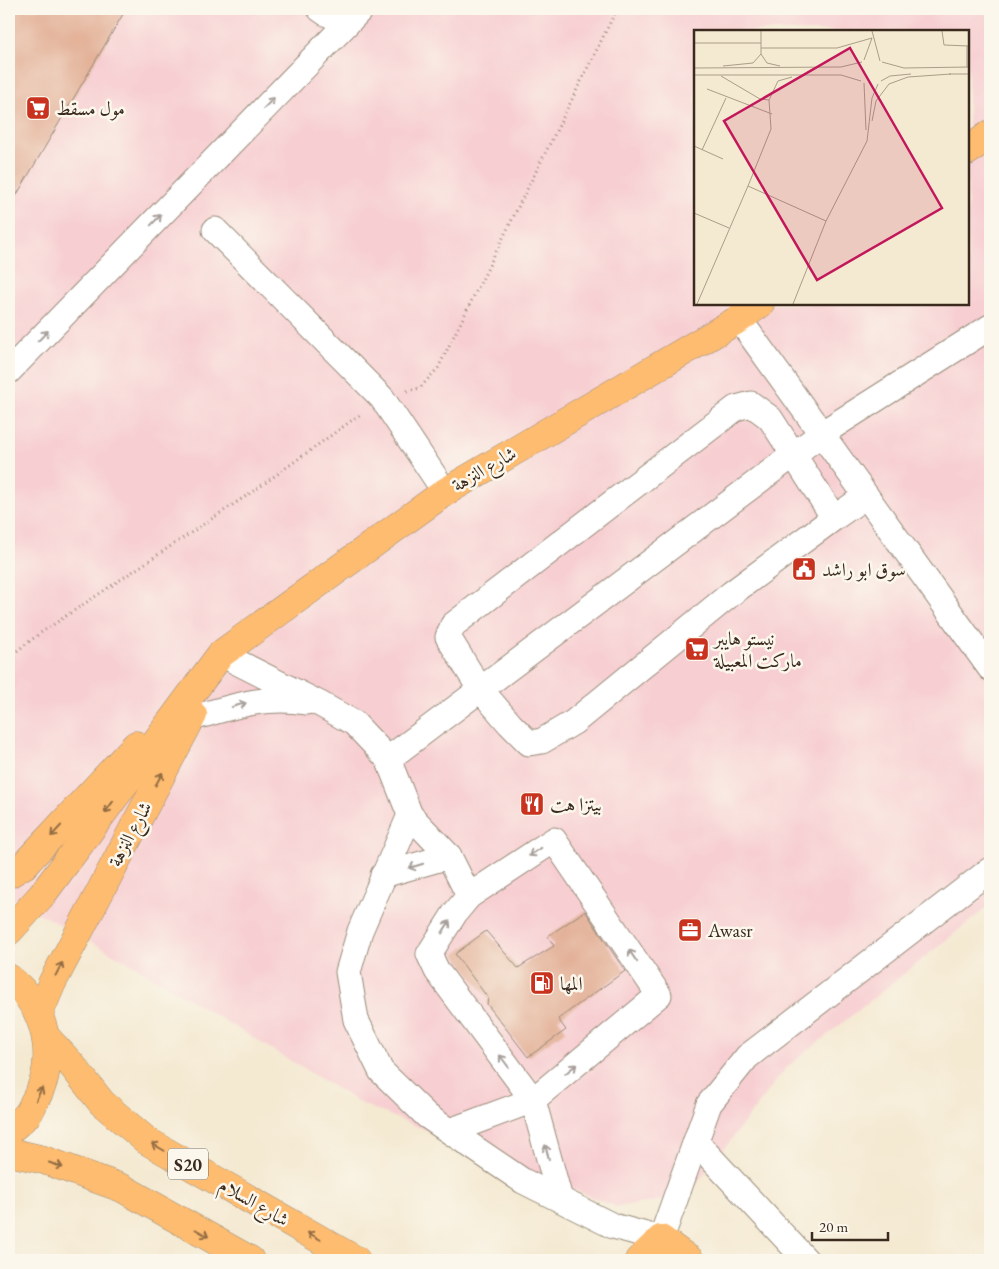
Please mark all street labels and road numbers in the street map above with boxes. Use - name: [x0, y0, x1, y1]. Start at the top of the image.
- street label: شارع النزهة: [447, 441, 522, 500]
- street label: شارع النزهة: [102, 797, 160, 872]
- road number: S20: [168, 1148, 208, 1180]
- street label: شارع السلام: [213, 1172, 293, 1235]

